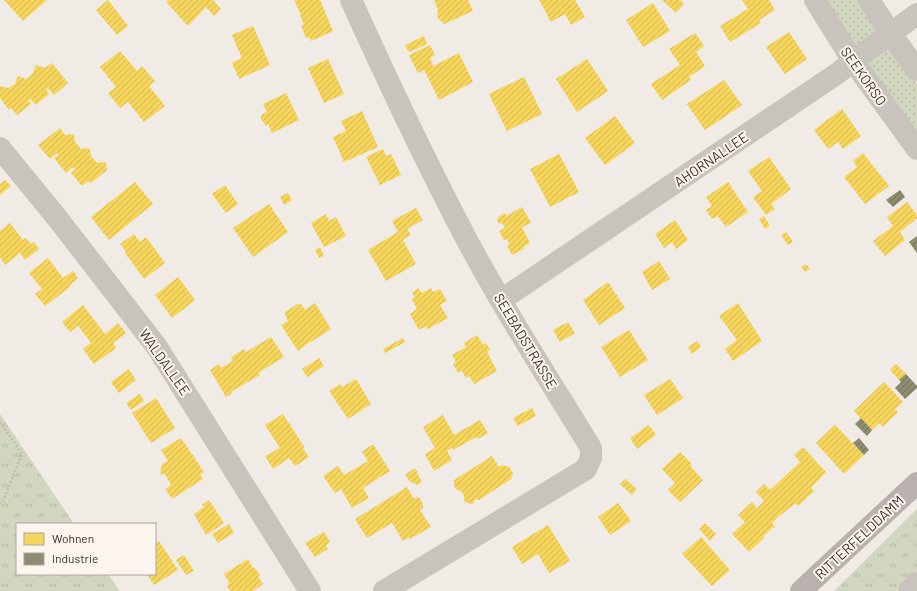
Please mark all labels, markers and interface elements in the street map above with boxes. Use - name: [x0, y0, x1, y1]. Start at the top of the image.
- street label: SEEKORSO: [838, 43, 890, 109]
- street label: AHORNALLEE: [671, 128, 751, 190]
- street label: SEEBADSTRASSE: [491, 290, 561, 392]
- street label: WALDALLEE: [136, 326, 194, 398]
- street label: RITTERFELDDAMM: [811, 492, 907, 582]
- legend: [16, 523, 156, 575]
- text: Wohnen: [52, 531, 94, 545]
- text: Industrie: [52, 551, 98, 565]

